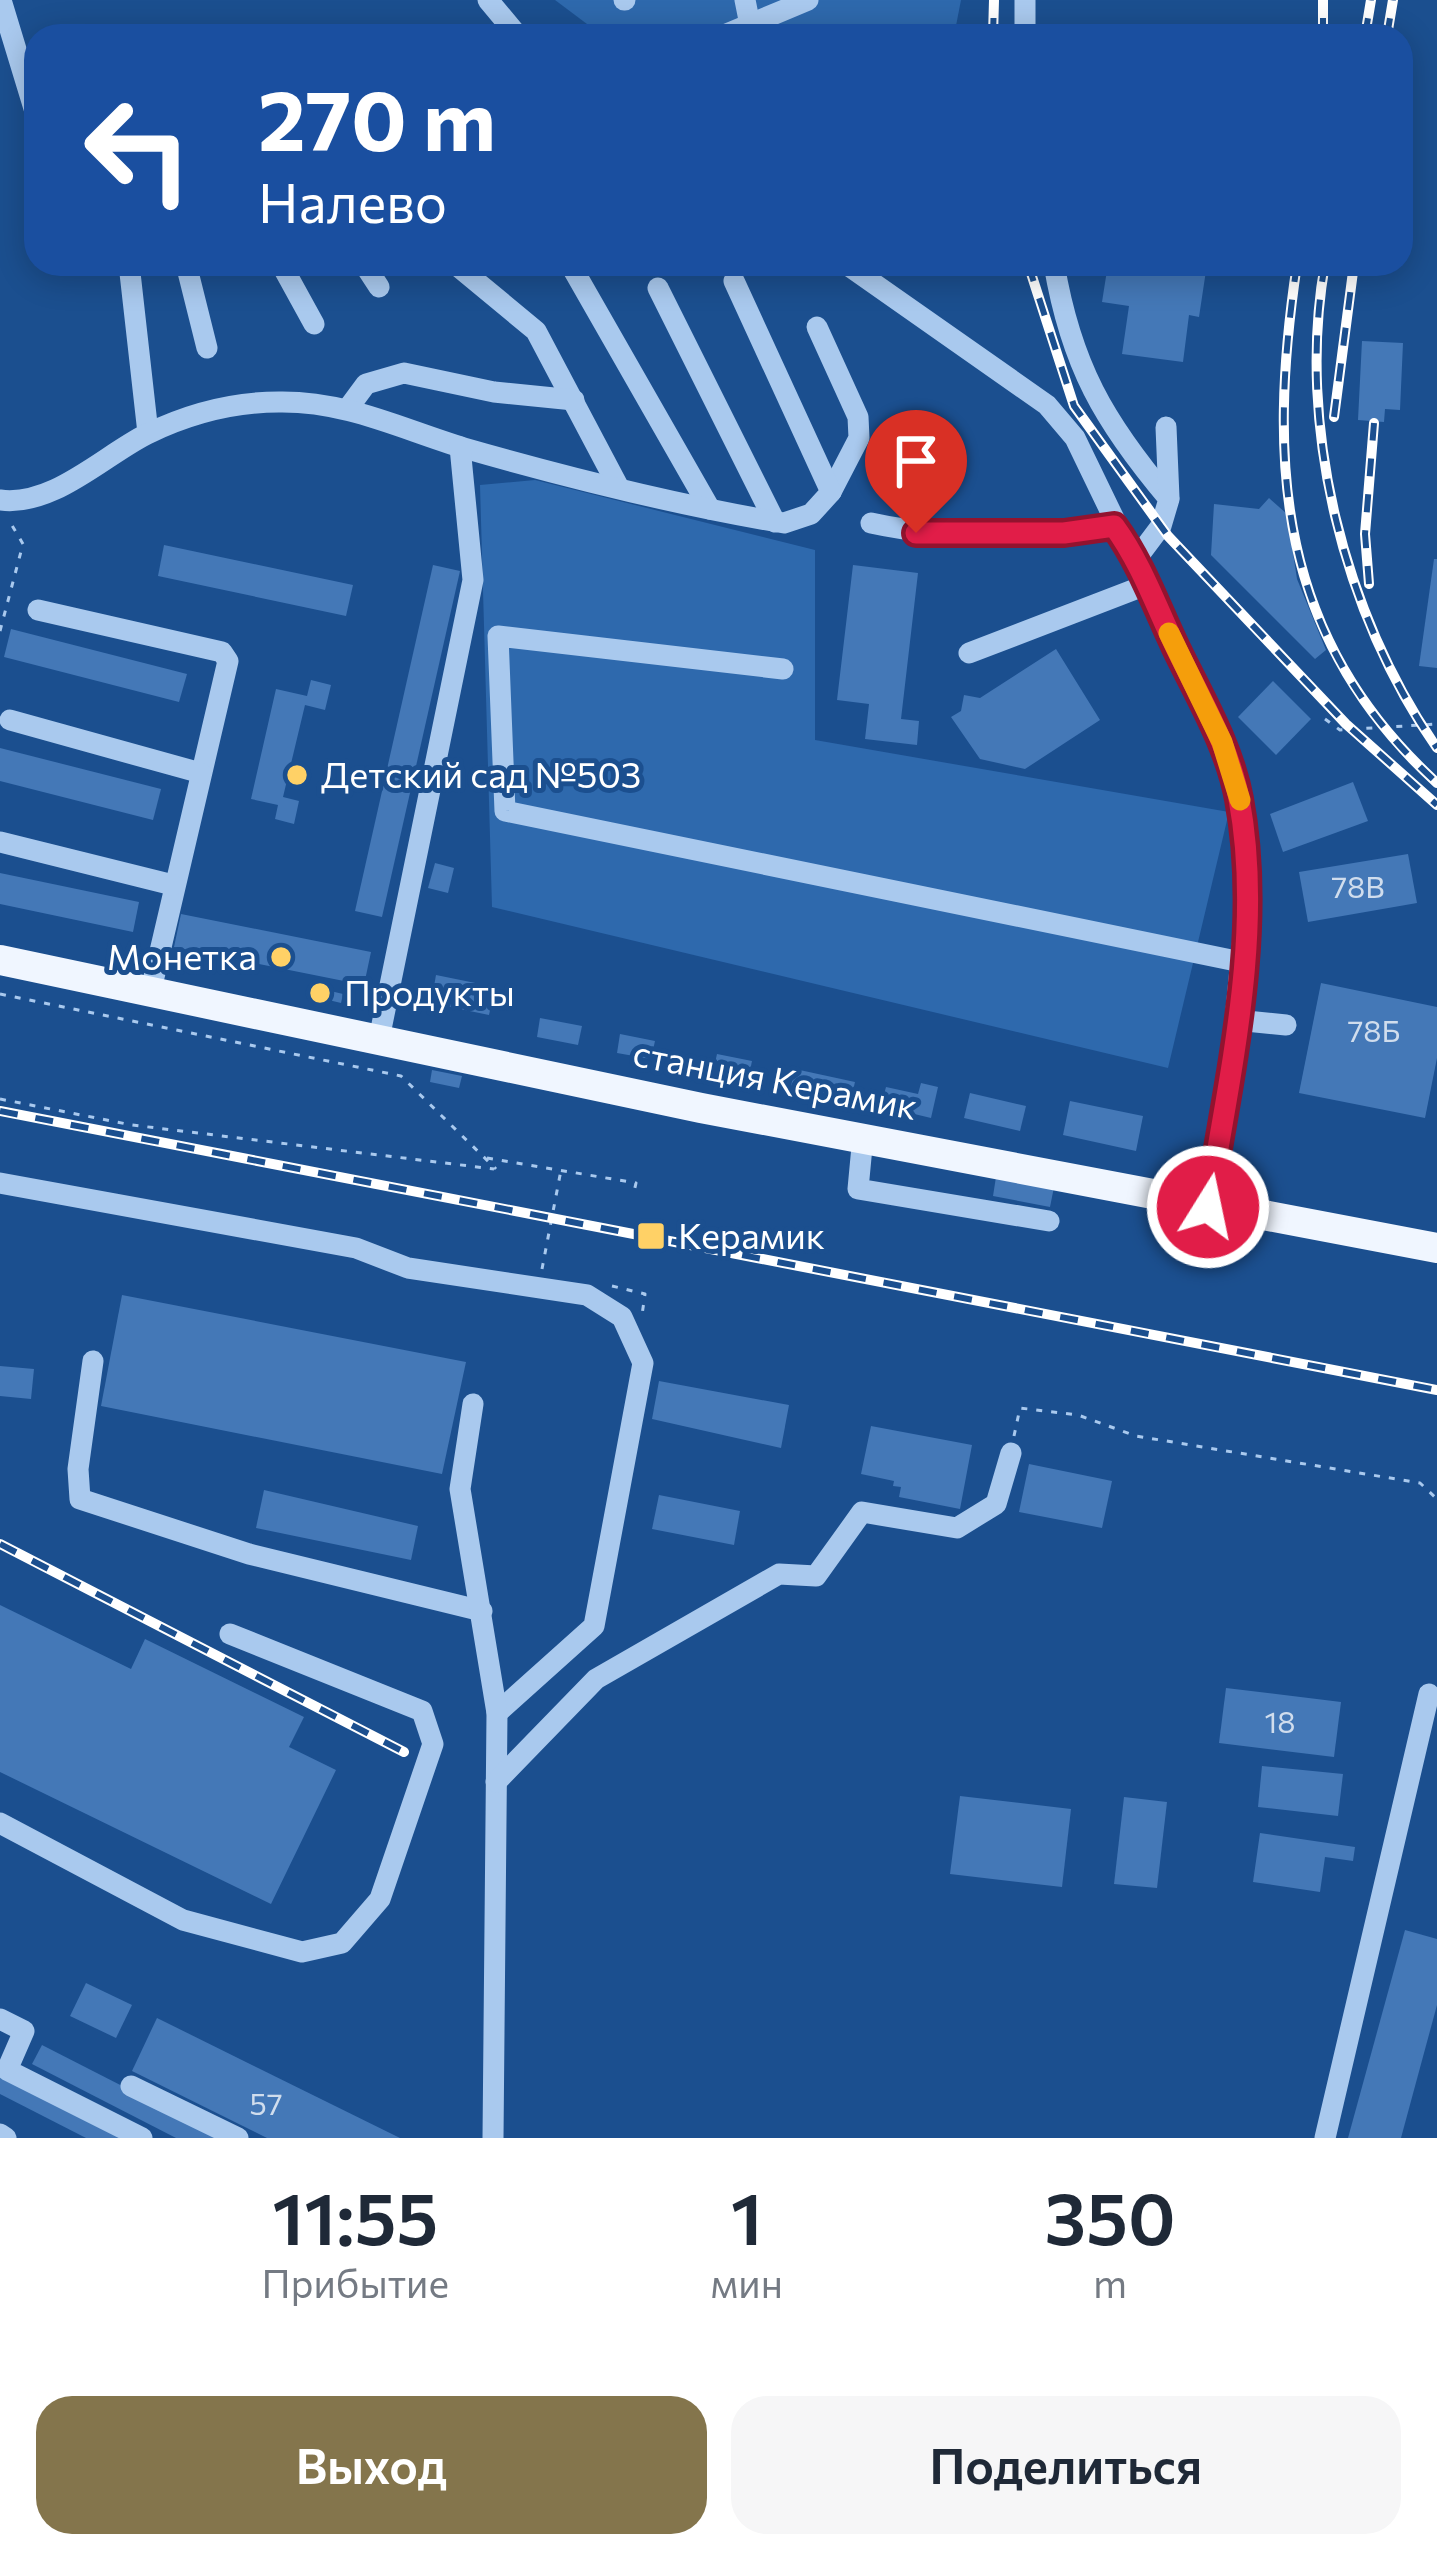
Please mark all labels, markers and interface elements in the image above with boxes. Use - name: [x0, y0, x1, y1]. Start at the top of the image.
- text: 270 m: [258, 66, 496, 168]
- icon: left: [60, 72, 216, 228]
- text: Налево: [258, 168, 447, 234]
- pin: [865, 410, 967, 533]
- icon: arrive: [883, 428, 949, 494]
- place label: Детский сад №503: [321, 751, 641, 795]
- marker: Детский сад №503: [284, 762, 310, 788]
- house number: 78В: [1331, 867, 1385, 904]
- place label: Монетка: [107, 933, 257, 977]
- marker: Монетка: [268, 944, 294, 970]
- place label: Продукты: [344, 969, 515, 1013]
- marker: Продукты: [307, 980, 333, 1006]
- house number: 78Б: [1348, 1011, 1400, 1048]
- street label: станция Керамик: [630, 1029, 921, 1127]
- position arrow: [1145, 1144, 1271, 1270]
- place label: Керамик: [678, 1212, 825, 1256]
- marker: Керамик: [635, 1220, 667, 1252]
- house number: 18: [1264, 1702, 1296, 1739]
- house number: 57: [249, 2084, 283, 2121]
- text: 11:55: [272, 2172, 438, 2260]
- text: 1: [731, 2172, 763, 2260]
- text: 350: [1044, 2172, 1175, 2260]
- text: Прибытие: [262, 2258, 449, 2306]
- text: мин: [711, 2258, 783, 2306]
- text: m: [1093, 2258, 1127, 2306]
- button: Выход: [36, 2396, 707, 2534]
- button: Поделиться: [731, 2396, 1401, 2534]

